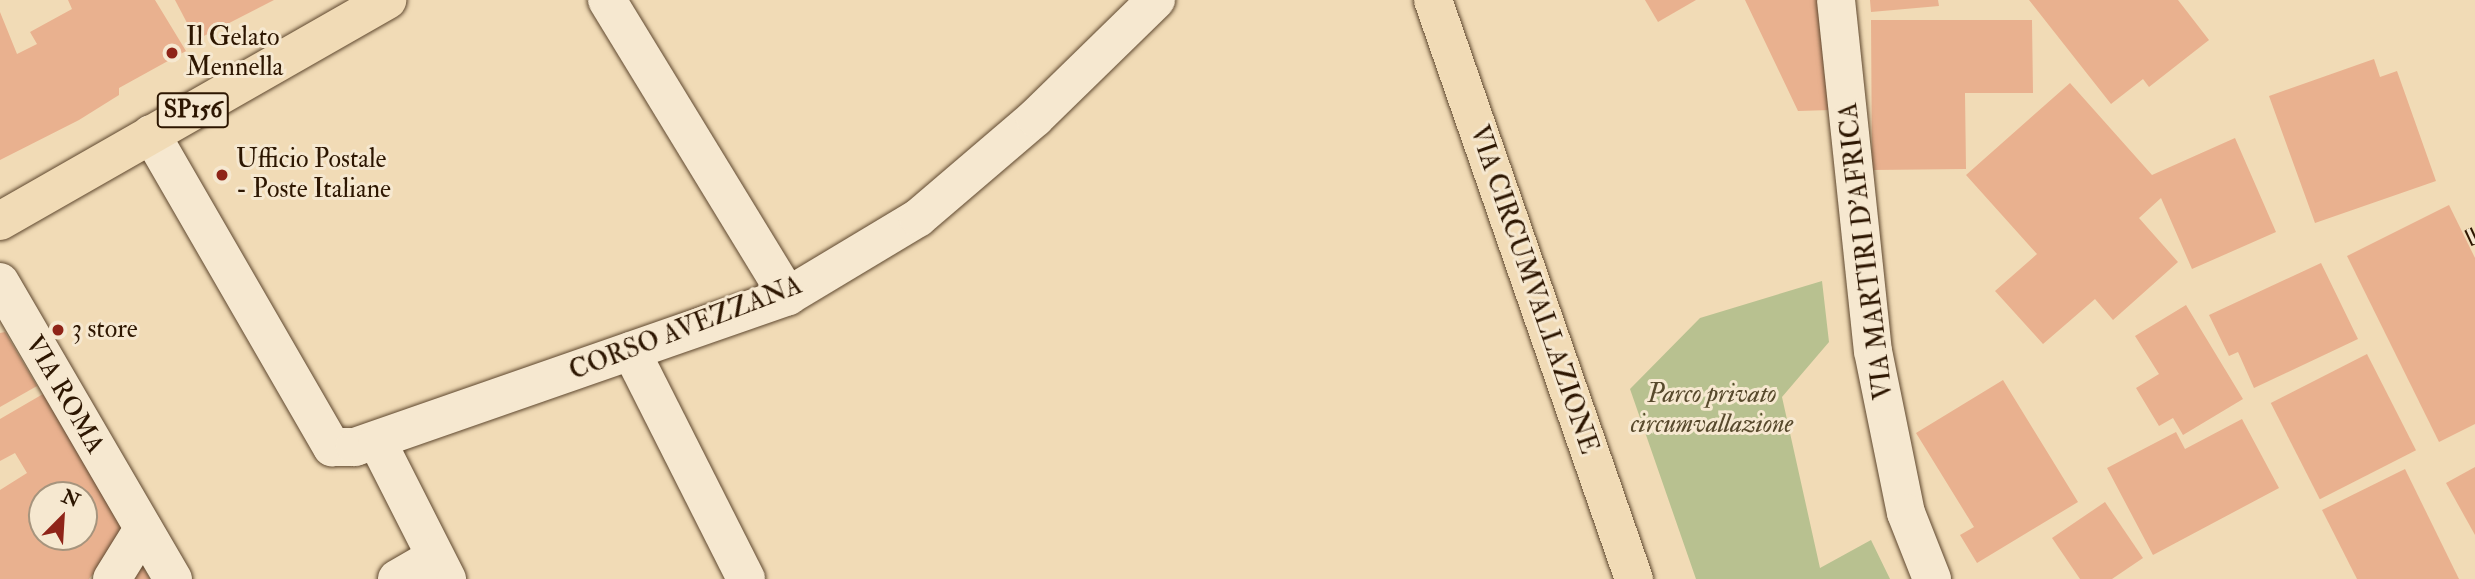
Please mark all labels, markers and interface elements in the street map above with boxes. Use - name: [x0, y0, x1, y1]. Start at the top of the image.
- place label: Il Gelato Mennella: [186, 22, 283, 84]
- marker: Il Gelato Mennella: [164, 45, 180, 61]
- road number: SP156: [156, 90, 230, 130]
- street label: VIA MARTIRI D'AFRICA: [1833, 101, 1901, 401]
- street label: VIA CIRCUMVALLAZIONE: [1462, 122, 1604, 458]
- place label: Ufficio Postale - Poste Italiane: [236, 144, 391, 206]
- marker: Ufficio Postale - Poste Italiane: [214, 167, 230, 183]
- street label: CORSO AVEZZANA: [565, 270, 807, 388]
- place label: 3 store: [72, 314, 138, 346]
- marker: 3 store: [50, 322, 66, 338]
- street label: VIA ROMA: [18, 330, 110, 460]
- park label: Parco privato circumvallazione: [1631, 379, 1793, 440]
- north arrow: [28, 481, 98, 551]
- text: N: [58, 484, 83, 513]

